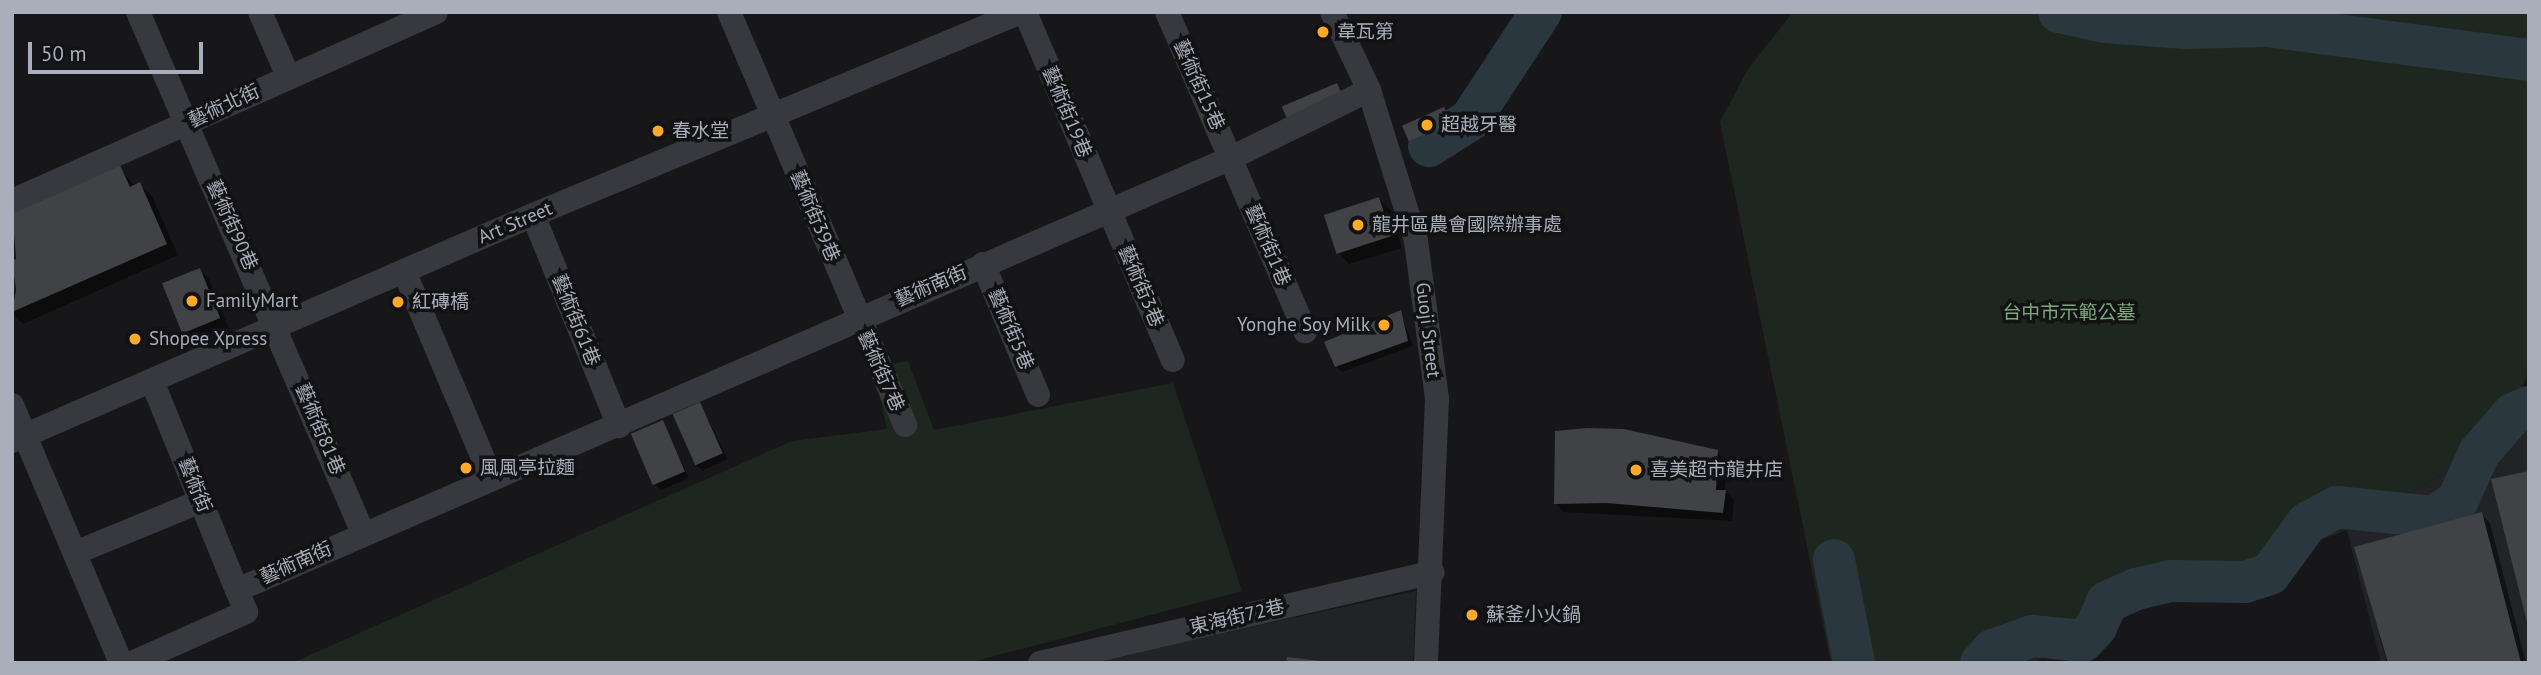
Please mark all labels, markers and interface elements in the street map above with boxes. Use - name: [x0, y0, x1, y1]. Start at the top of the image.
- place label: 韋瓦第: [1337, 21, 1394, 43]
- marker: 韋瓦第: [1315, 24, 1331, 40]
- scale bar: [32, 28, 206, 72]
- street label: 藝術街15巷: [1169, 36, 1229, 134]
- text: 50 m: [41, 40, 87, 67]
- street label: 藝術街19巷: [1038, 63, 1096, 161]
- street label: 藝術北街: [185, 80, 263, 132]
- place label: 超越牙醫: [1441, 114, 1517, 136]
- marker: 超越牙醫: [1419, 117, 1435, 133]
- place label: 春水堂: [672, 120, 729, 142]
- marker: 春水堂: [650, 123, 666, 139]
- street label: 藝術街39巷: [786, 167, 844, 265]
- street label: 藝術街90巷: [202, 176, 262, 274]
- street label: Art Street: [475, 197, 555, 249]
- street label: 藝術街1巷: [1241, 201, 1295, 289]
- place label: 龍井區農會國際辦事處: [1372, 214, 1562, 236]
- marker: 龍井區農會國際辦事處: [1350, 217, 1366, 233]
- street label: 藝術街3巷: [1114, 242, 1168, 330]
- street label: 藝術南街: [892, 261, 970, 311]
- street label: 藝術街61巷: [547, 271, 605, 369]
- street label: Guoji Street: [1411, 281, 1445, 379]
- street label: 藝術街5巷: [984, 285, 1038, 373]
- place label: FamilyMart: [206, 290, 298, 312]
- place label: 紅磚橋: [412, 291, 469, 313]
- marker: FamilyMart: [184, 293, 200, 309]
- marker: 紅磚橋: [390, 294, 406, 310]
- park label: 台中市示範公墓: [2003, 302, 2135, 324]
- place label: Yonghe Soy Milk: [1236, 314, 1370, 336]
- marker: Yonghe Soy Milk: [1376, 317, 1392, 333]
- street label: 藝術街7巷: [853, 327, 909, 415]
- place label: Shopee Xpress: [149, 328, 268, 350]
- marker: Shopee Xpress: [127, 331, 143, 347]
- street label: 藝術街81巷: [291, 380, 349, 478]
- street label: 藝術街: [174, 454, 216, 516]
- place label: 風風亭拉麵: [480, 457, 575, 479]
- place label: 喜美超市龍井店: [1650, 459, 1783, 481]
- marker: 風風亭拉麵: [458, 460, 474, 476]
- marker: 喜美超市龍井店: [1628, 462, 1644, 478]
- street label: 藝術南街: [257, 537, 335, 589]
- street label: 東海街72巷: [1187, 595, 1287, 639]
- place label: 蘇釜小火鍋: [1486, 604, 1581, 626]
- marker: 蘇釜小火鍋: [1464, 607, 1480, 623]

